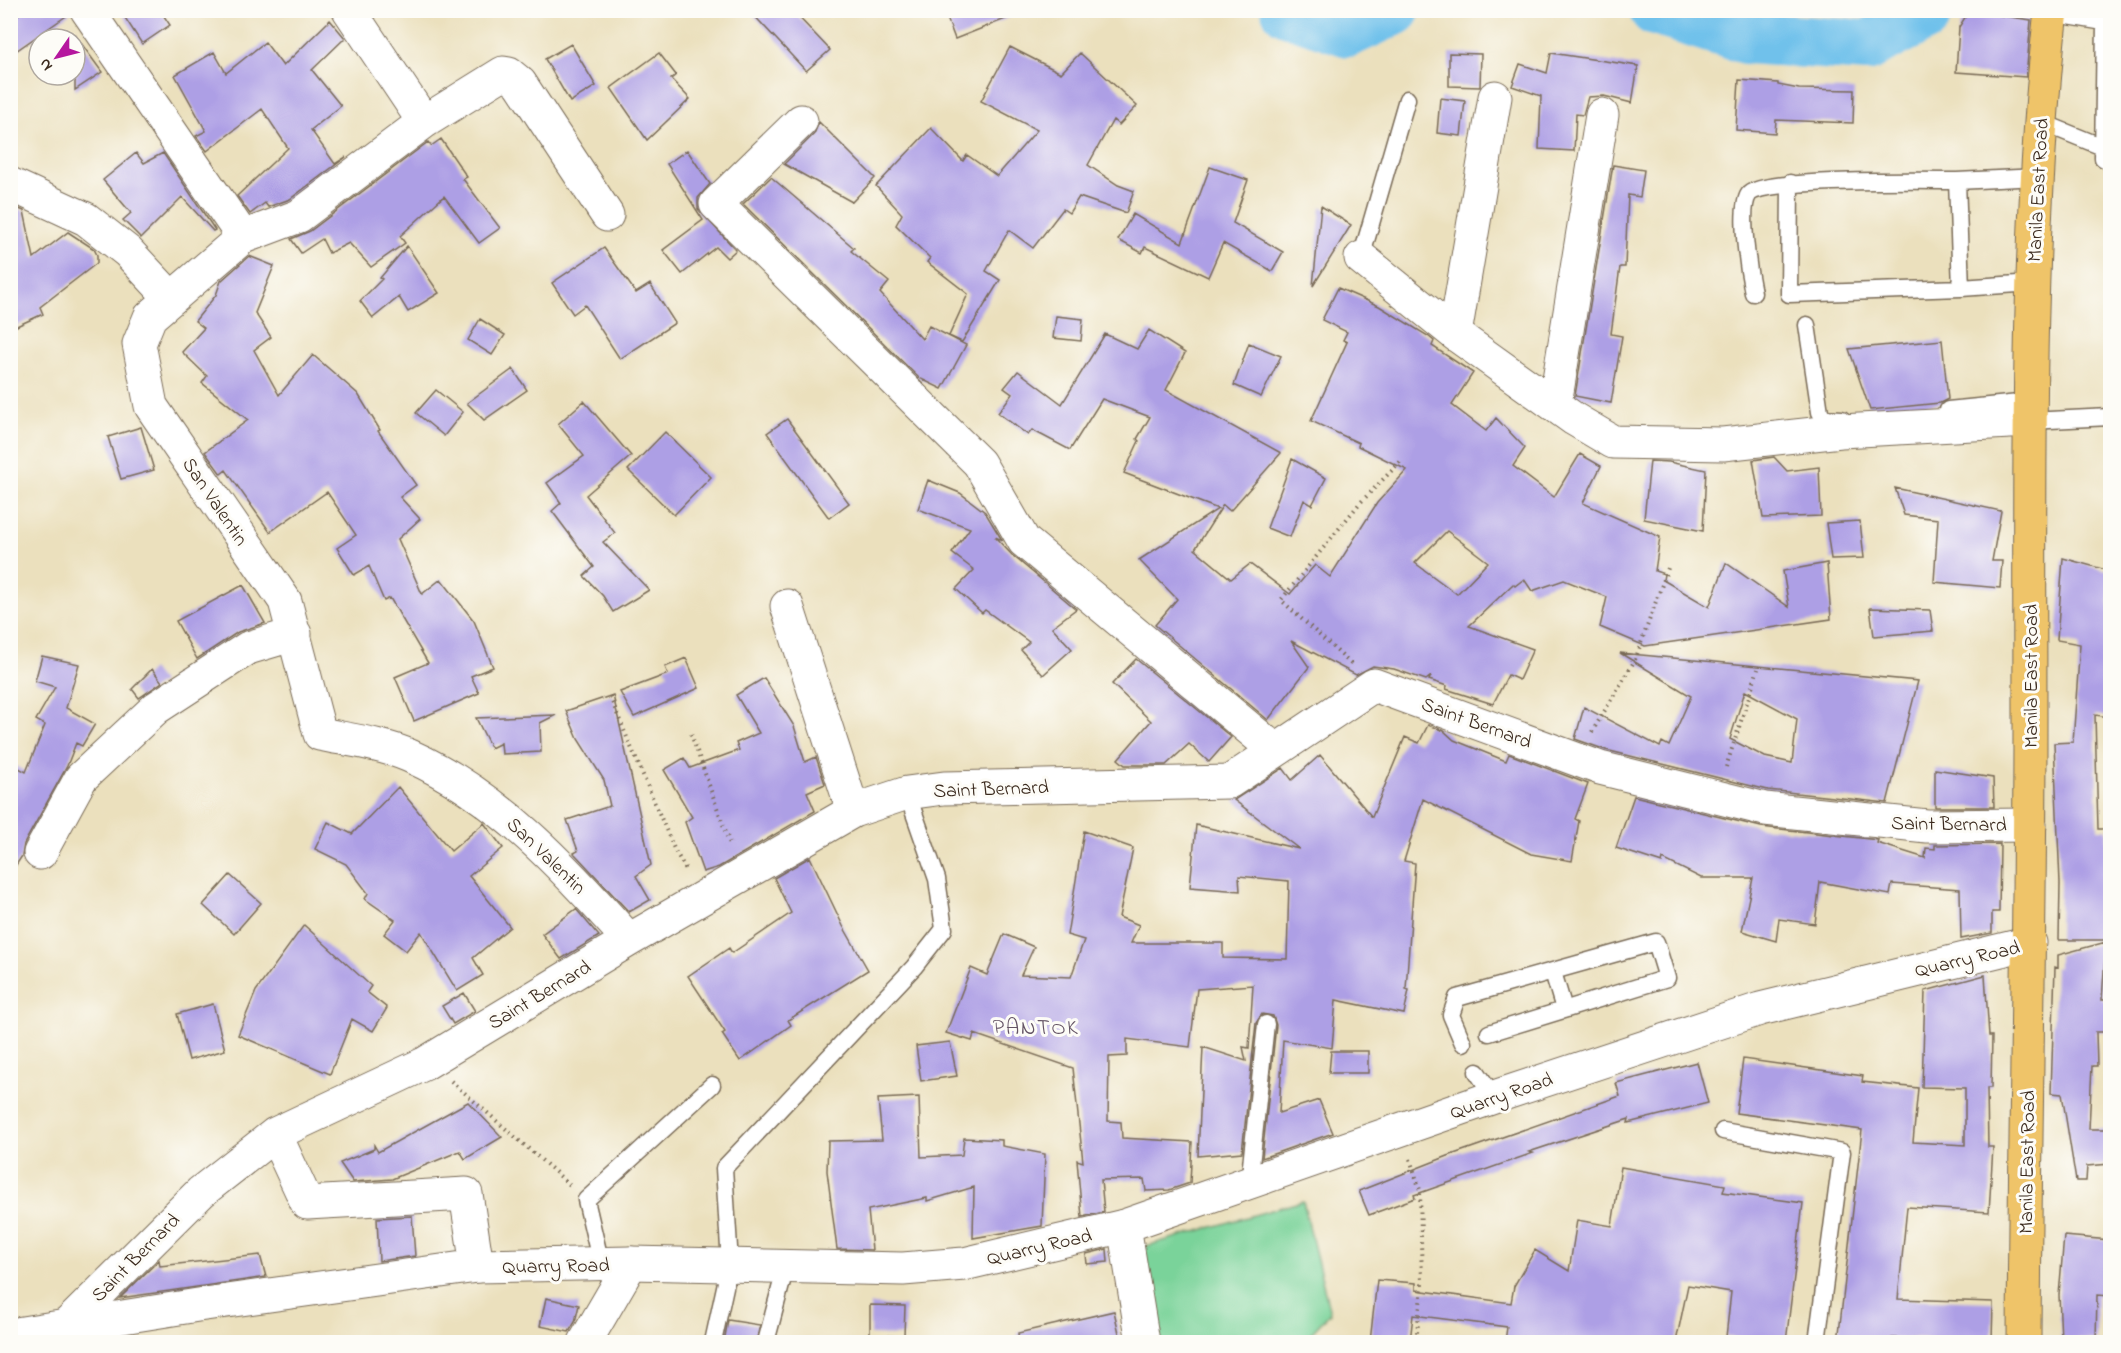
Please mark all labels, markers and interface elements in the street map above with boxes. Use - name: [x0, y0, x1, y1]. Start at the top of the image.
- north arrow: [27, 27, 87, 87]
- text: N: [33, 53, 59, 76]
- street label: Manila East Road: [2021, 118, 2058, 263]
- street label: San Valentin: [174, 452, 254, 553]
- street label: Manila East Road: [2018, 604, 2047, 748]
- street label: Saint Bernard: [1417, 691, 1535, 758]
- street label: Saint Bernard: [933, 774, 1049, 807]
- street label: Saint Bernard: [1891, 810, 2007, 841]
- street label: San Valentin: [499, 811, 592, 902]
- street label: Quarry Road: [1912, 934, 2023, 987]
- street label: Saint Bernard: [483, 954, 597, 1038]
- district label: PANTOK: [993, 1013, 1079, 1045]
- street label: Quarry Road: [1446, 1066, 1557, 1129]
- street label: Manila East Road: [2013, 1090, 2044, 1234]
- street label: Saint Bernard: [86, 1208, 188, 1310]
- street label: Quarry Road: [984, 1222, 1095, 1275]
- street label: Quarry Road: [502, 1252, 610, 1283]

